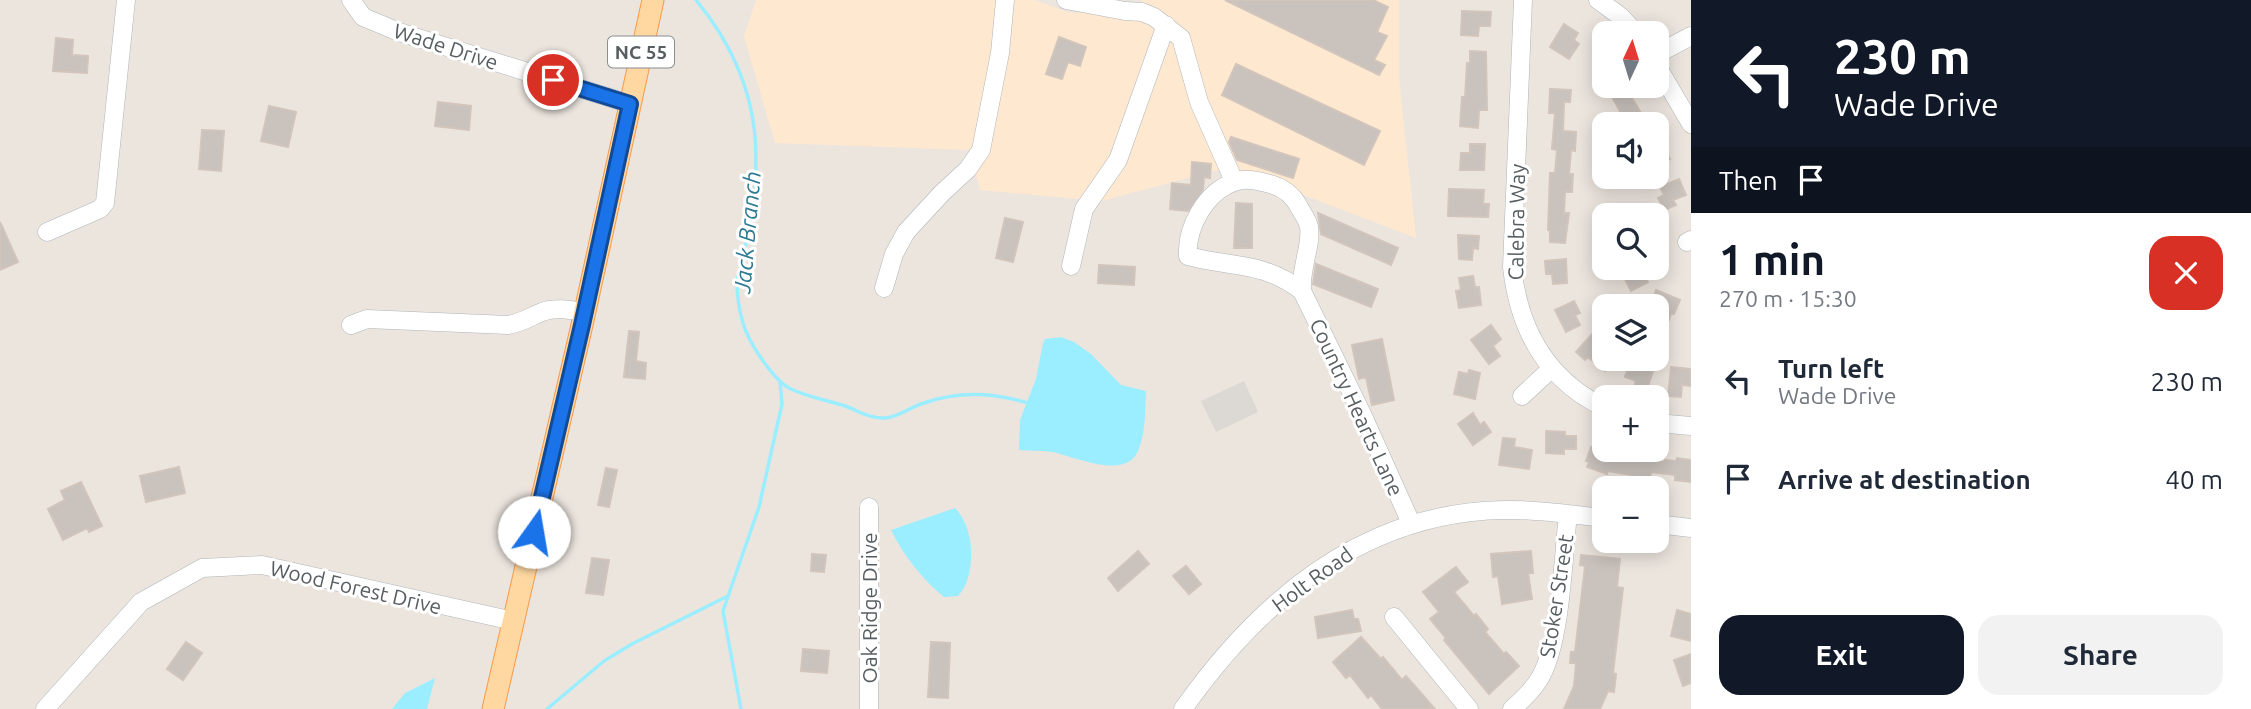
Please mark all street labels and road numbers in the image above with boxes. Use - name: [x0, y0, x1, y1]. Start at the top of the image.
- street label: Wade Drive: [391, 18, 501, 74]
- road number: NC 55: [608, 36, 674, 68]
- street label: Calebra Way: [1503, 164, 1529, 280]
- street label: Country Hearts Lane: [1305, 314, 1409, 500]
- street label: Oak Ridge Drive: [857, 532, 881, 684]
- street label: Stoker Street: [1534, 533, 1578, 659]
- street label: Holt Road: [1267, 542, 1357, 616]
- street label: Wood Forest Drive: [268, 556, 444, 618]

